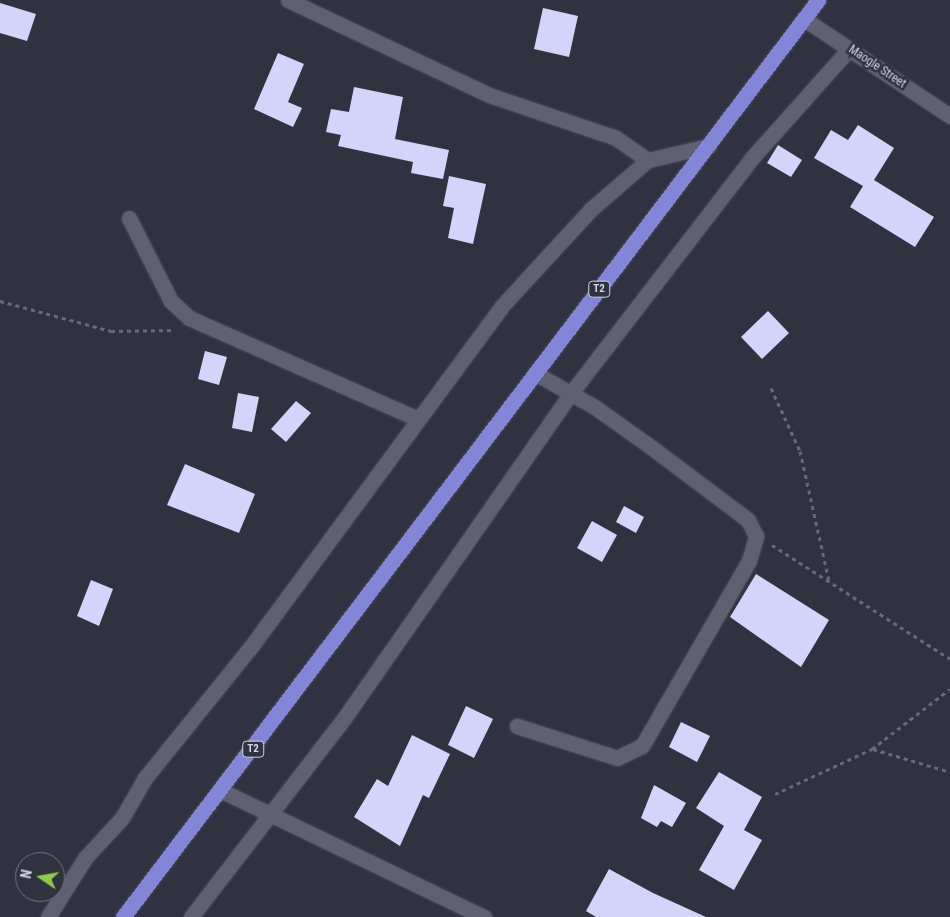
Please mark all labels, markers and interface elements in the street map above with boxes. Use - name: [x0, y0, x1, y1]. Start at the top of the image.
- street label: Maogle Street: [846, 43, 908, 91]
- road number: T2: [588, 280, 610, 298]
- road number: T2: [242, 741, 264, 758]
- north arrow: [15, 852, 65, 902]
- text: N: [18, 868, 35, 880]

